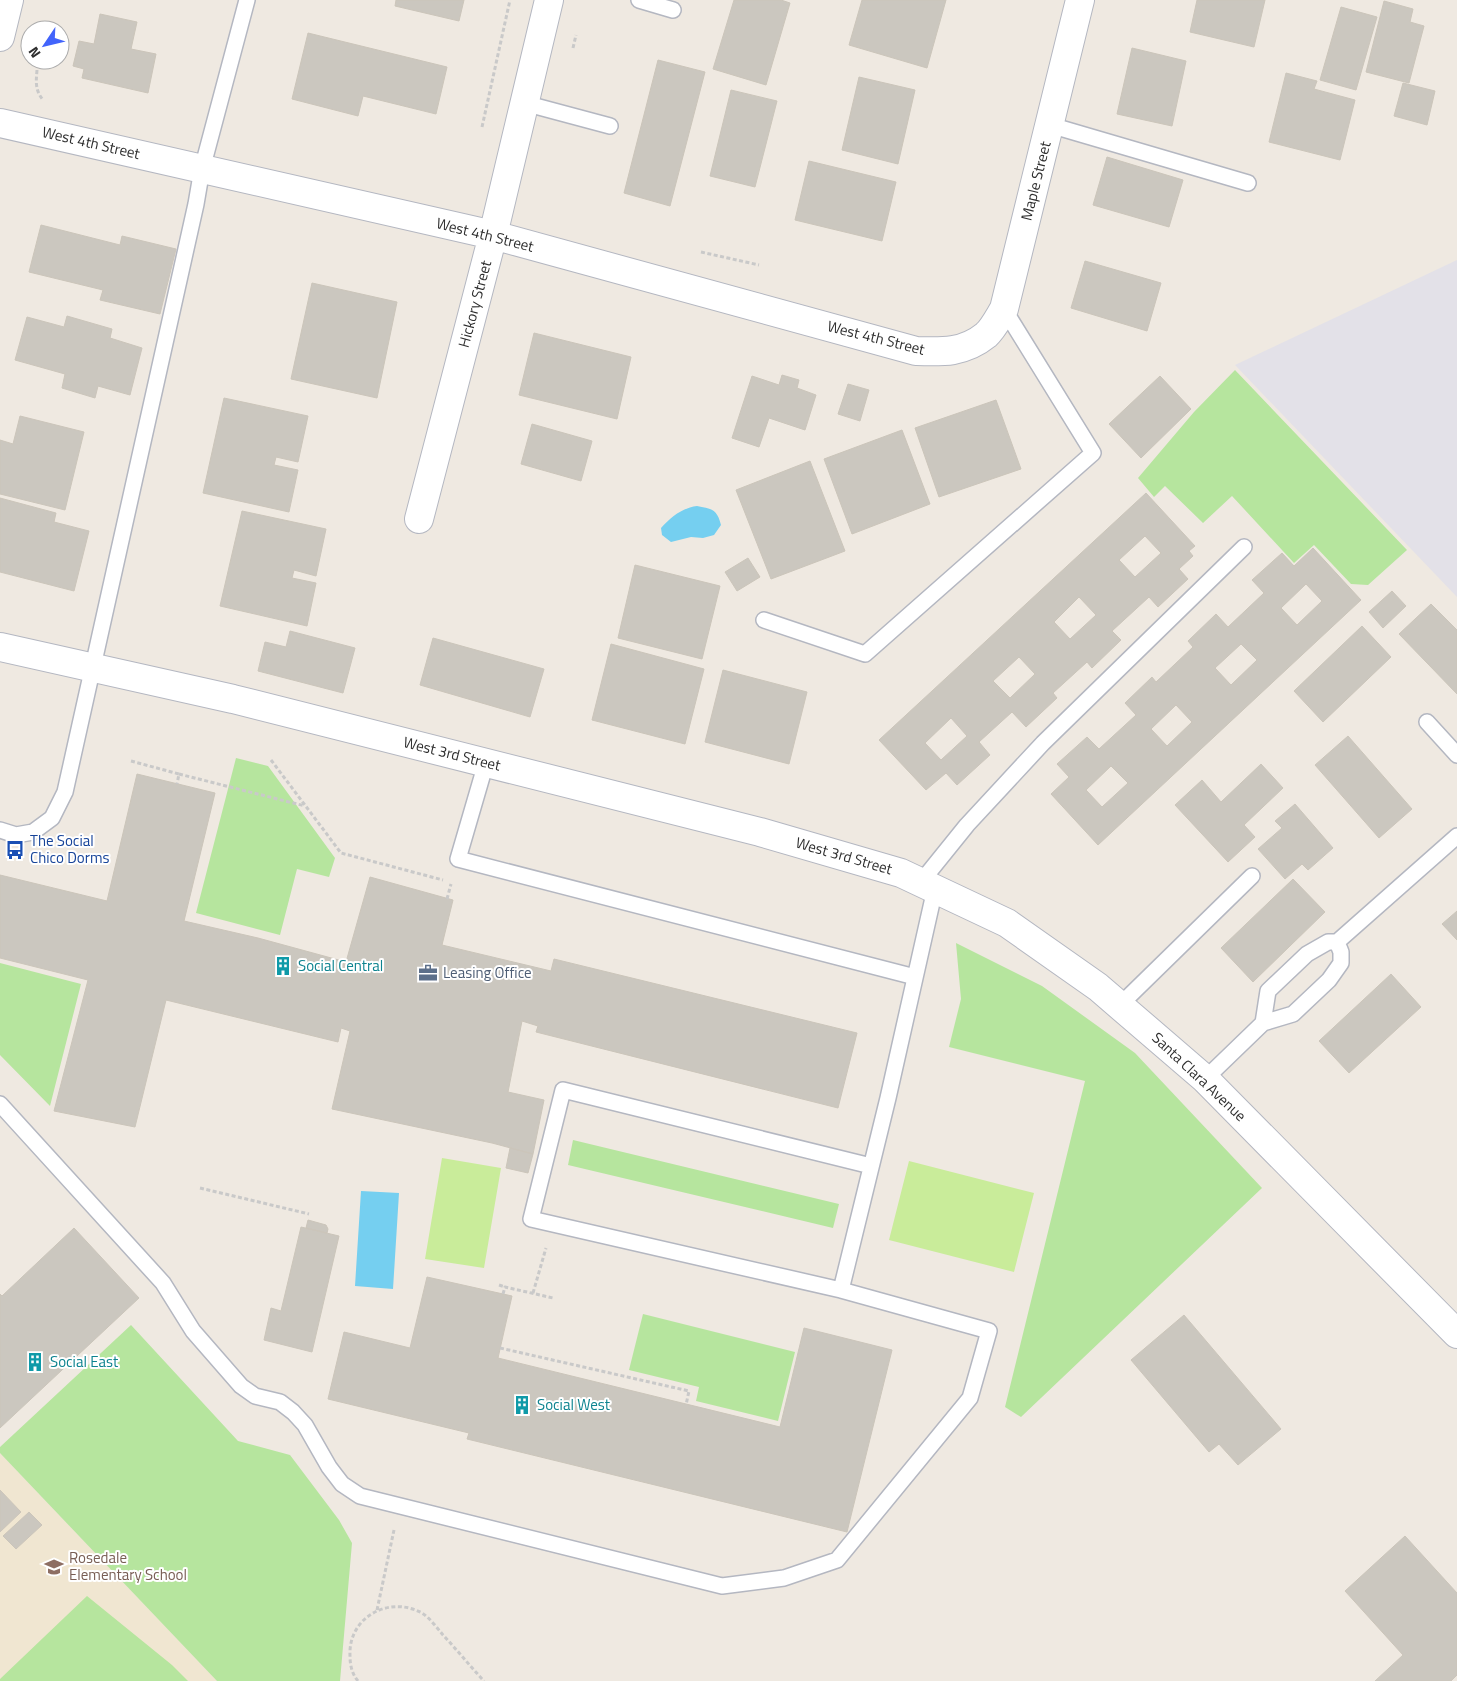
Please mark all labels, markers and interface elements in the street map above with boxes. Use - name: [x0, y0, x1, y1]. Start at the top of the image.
- north arrow: [20, 20, 70, 70]
- text: N: [23, 43, 45, 63]
- street label: West 4th Street: [40, 120, 143, 165]
- street label: Maple Street: [1015, 138, 1057, 223]
- street label: West 4th Street: [434, 211, 537, 258]
- street label: Hickory Street: [452, 257, 497, 350]
- street label: West 4th Street: [825, 314, 928, 361]
- street label: West 3rd Street: [401, 730, 504, 777]
- place label: The Social Chico Dorms: [30, 829, 109, 869]
- street label: West 3rd Street: [793, 831, 896, 880]
- bus stop icon: The Social Chico Dorms: [4, 839, 26, 861]
- place label: Social Central: [298, 954, 383, 977]
- building icon: Social Central: [272, 955, 294, 977]
- place label: Leasing Office: [443, 961, 532, 984]
- office icon: Leasing Office: [417, 962, 439, 984]
- street label: Santa Clara Avenue: [1147, 1027, 1252, 1127]
- place label: Social East: [50, 1350, 119, 1373]
- building icon: Social East: [24, 1351, 46, 1373]
- place label: Social West: [537, 1393, 611, 1416]
- building icon: Social West: [511, 1394, 533, 1416]
- place label: Rosedale Elementary School: [69, 1546, 187, 1586]
- school or university icon: Rosedale Elementary School: [43, 1556, 65, 1578]

